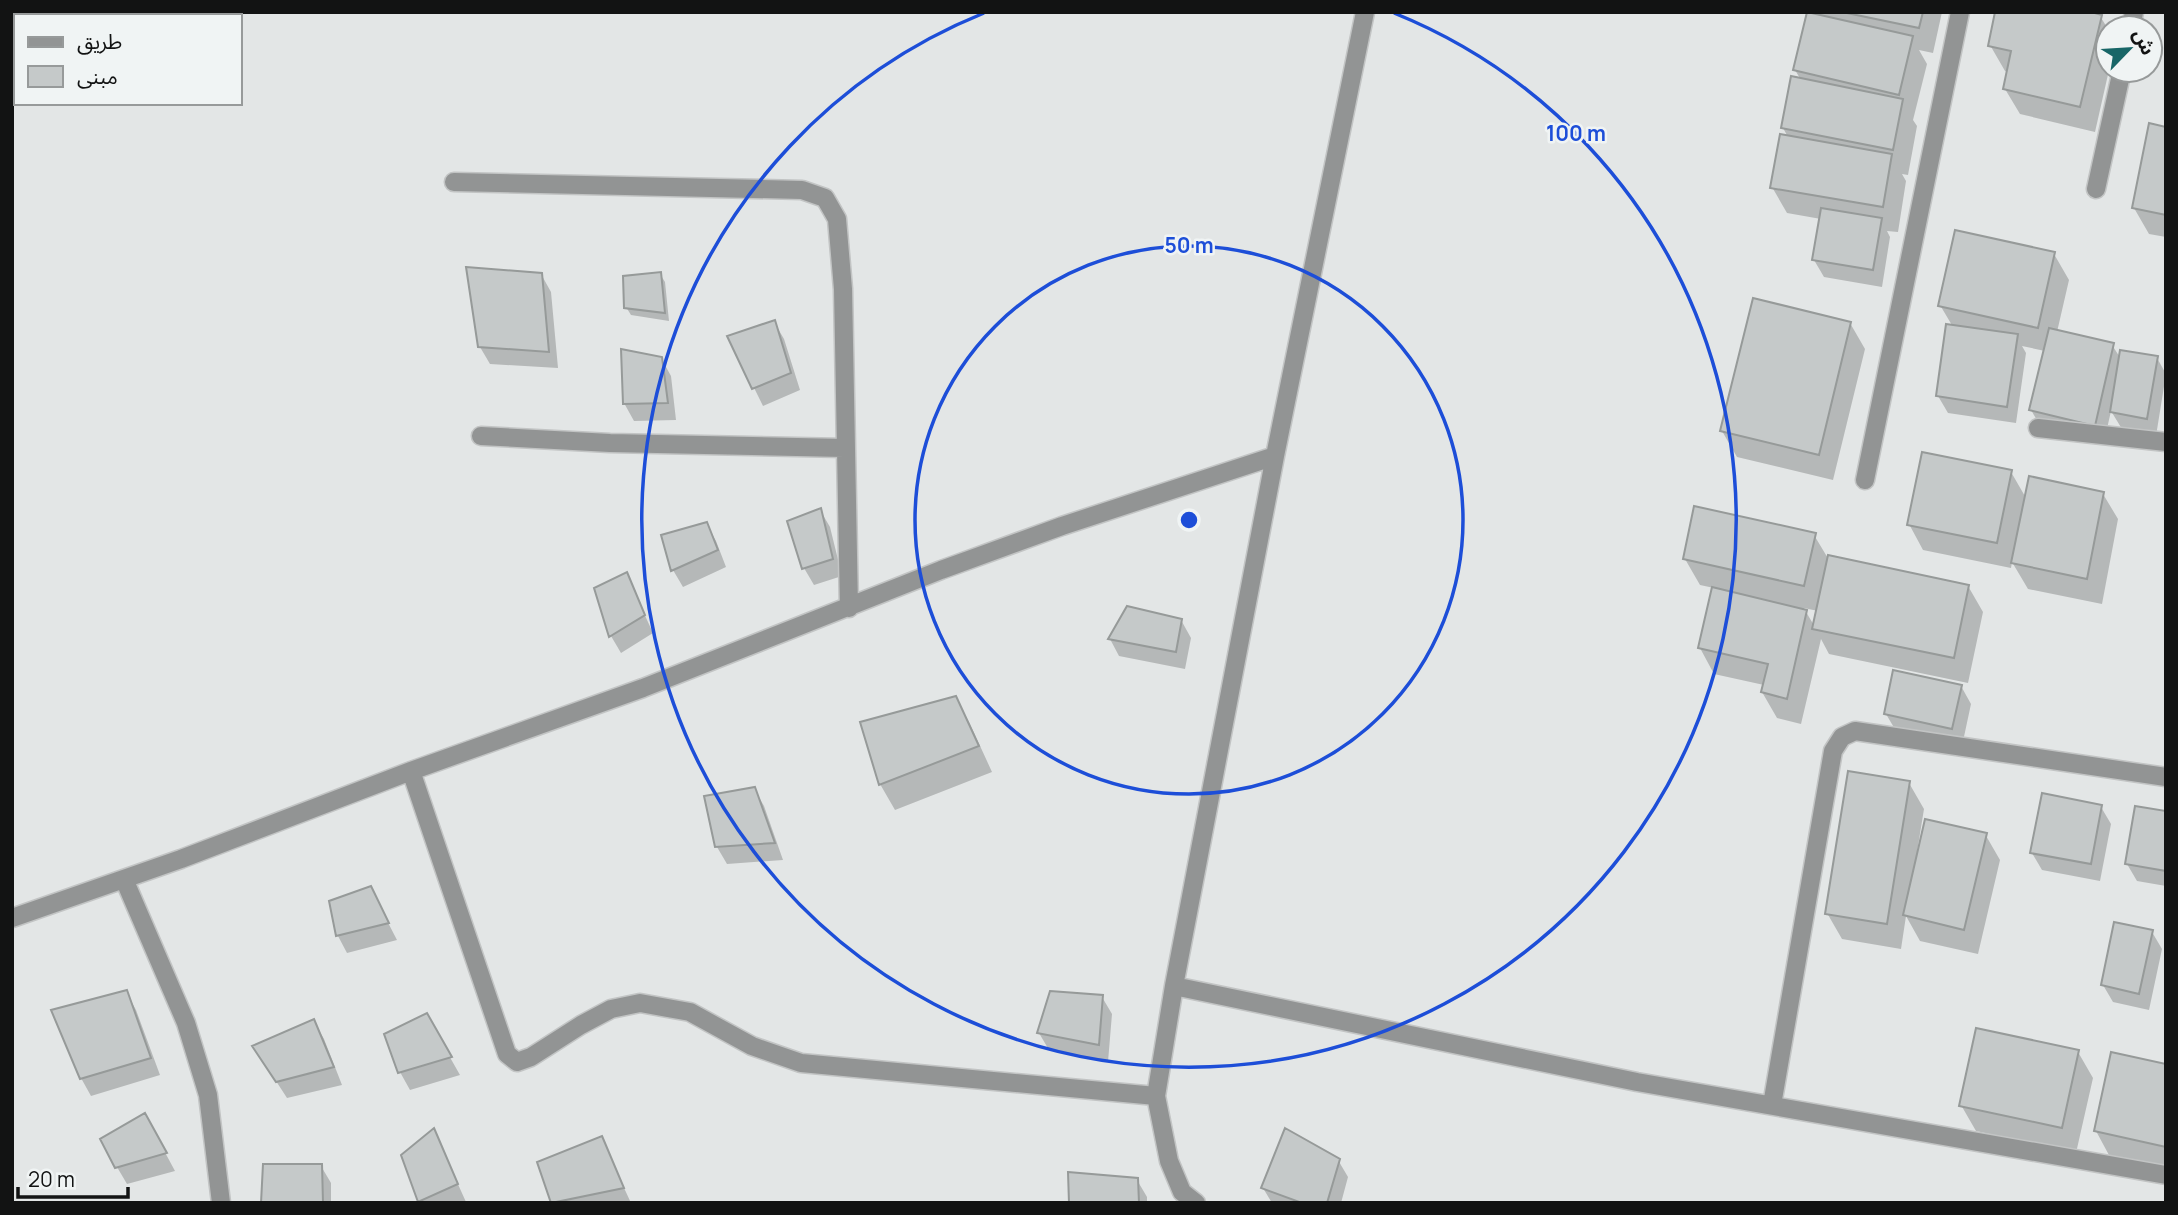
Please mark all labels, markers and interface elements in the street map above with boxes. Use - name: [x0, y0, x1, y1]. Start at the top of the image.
- legend: [14, 14, 242, 105]
- north arrow: [2094, 14, 2164, 84]
- text: ش: [2127, 25, 2162, 59]
- text: طريق: [77, 27, 122, 55]
- text: مبنى: [77, 62, 118, 90]
- text: 100 m: [1546, 119, 1606, 147]
- text: 50 m: [1164, 231, 1214, 259]
- centre of rings: [1177, 508, 1201, 532]
- scale bar: [18, 1156, 128, 1200]
- text: 20 m: [28, 1165, 75, 1193]

